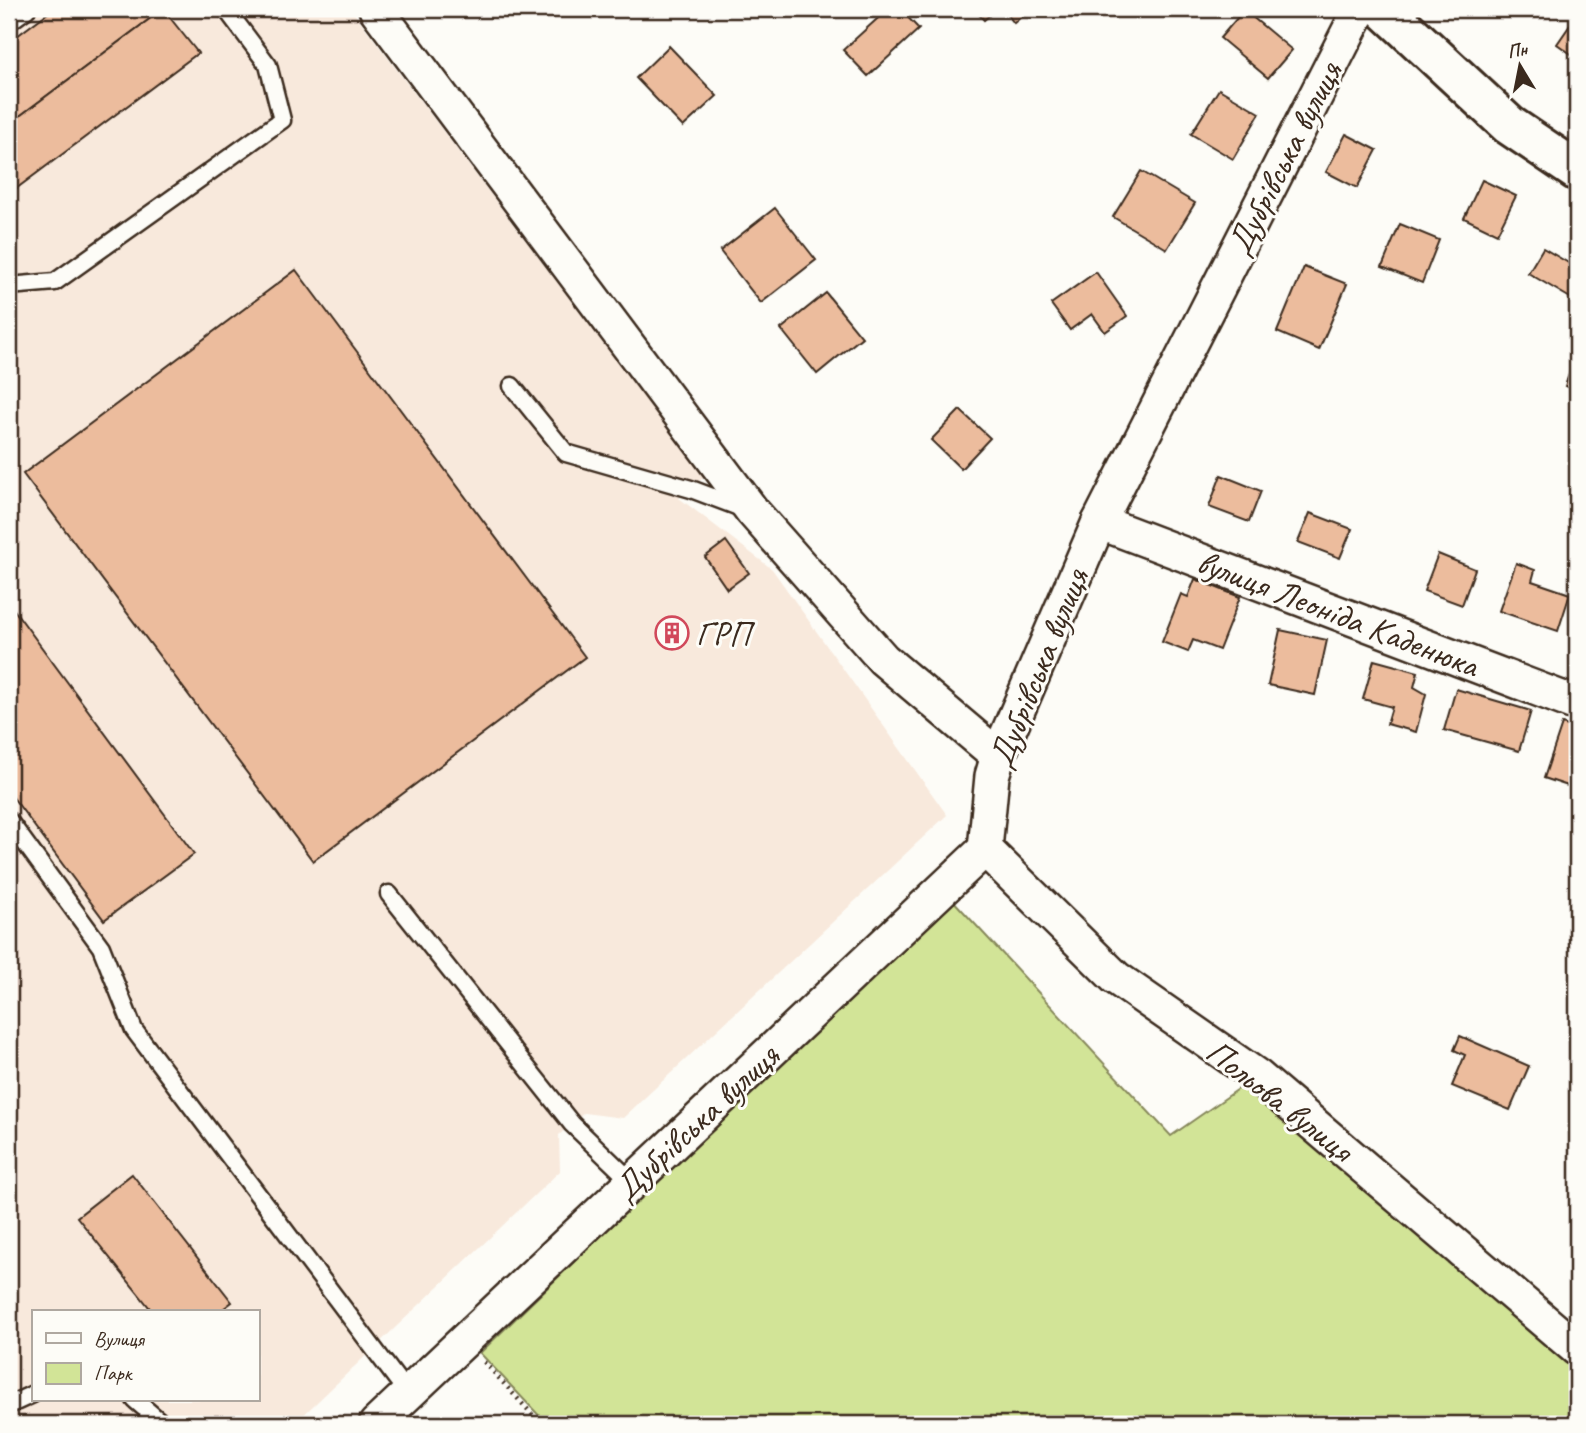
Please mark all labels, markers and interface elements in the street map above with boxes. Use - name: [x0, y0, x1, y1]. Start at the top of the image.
- north arrow: [1484, 32, 1554, 102]
- text: Пн: [1505, 36, 1531, 64]
- street label: Дубрівська вулиця: [1216, 53, 1353, 262]
- street label: вулиця Леоніда Каденюка: [1191, 539, 1487, 689]
- street label: Дубрівська вулиця: [978, 561, 1099, 774]
- place label: ГРП: [696, 611, 756, 656]
- building icon: ГРП: [653, 614, 691, 652]
- street label: Польова вулиця: [1197, 1029, 1365, 1174]
- street label: Дубрівська вулиця: [604, 1033, 790, 1211]
- legend: [32, 1310, 259, 1402]
- text: Вулиця: [94, 1326, 145, 1352]
- text: Парк: [94, 1360, 134, 1386]

